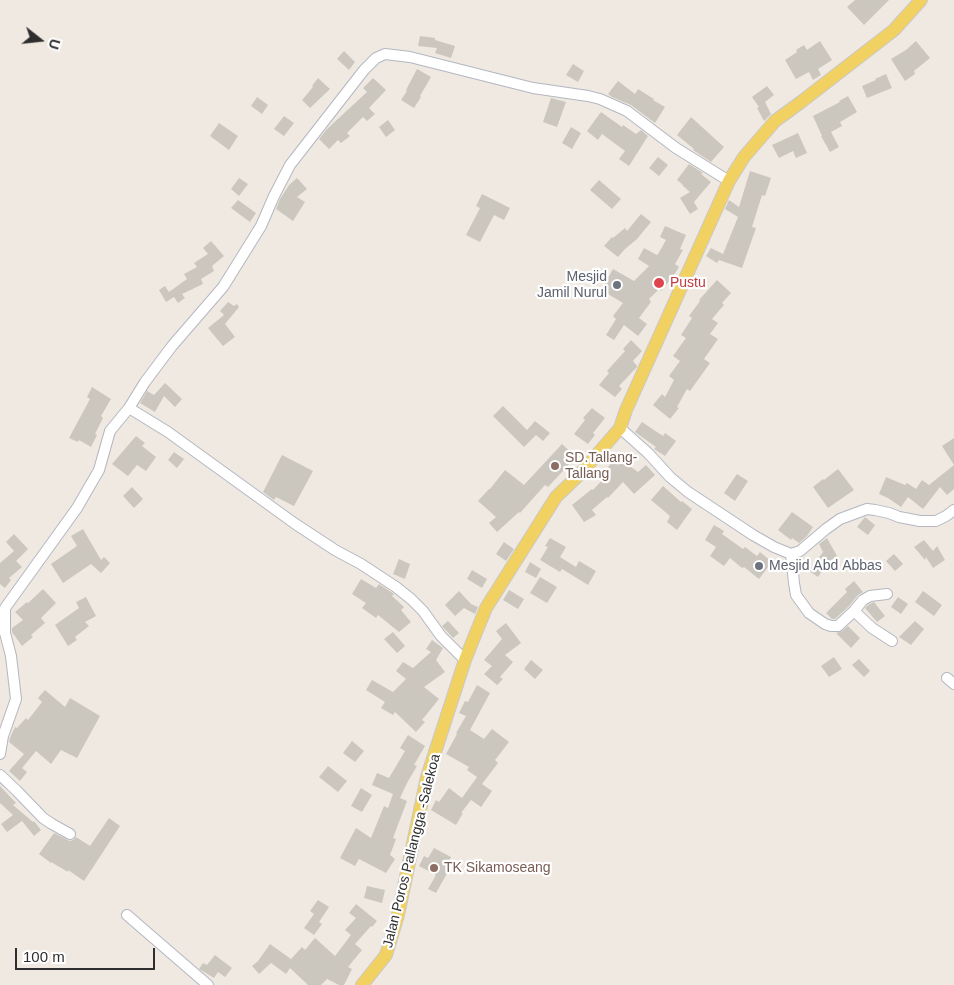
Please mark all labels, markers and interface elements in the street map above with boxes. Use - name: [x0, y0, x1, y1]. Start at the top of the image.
- north arrow: [15, 15, 65, 65]
- text: U: [45, 37, 64, 51]
- place label: Mesjid Jamil Nurul: [537, 269, 607, 302]
- place label: Pustu: [670, 275, 706, 291]
- marker: Pustu: [652, 276, 666, 290]
- marker: Mesjid Jamil Nurul: [611, 279, 623, 291]
- place label: SD.Tallang- Tallang: [565, 450, 637, 482]
- marker: SD.Tallang- Tallang: [549, 460, 561, 472]
- place label: Mesjid Abd Abbas: [769, 558, 882, 574]
- marker: Mesjid Abd Abbas: [753, 560, 765, 572]
- street label: Jalan Poros Pallangga -Salekoa: [380, 752, 444, 950]
- place label: TK Sikamoseang: [444, 860, 551, 876]
- marker: TK Sikamoseang: [428, 862, 440, 874]
- scale bar: [18, 938, 158, 970]
- text: 100 m: [23, 948, 65, 965]

